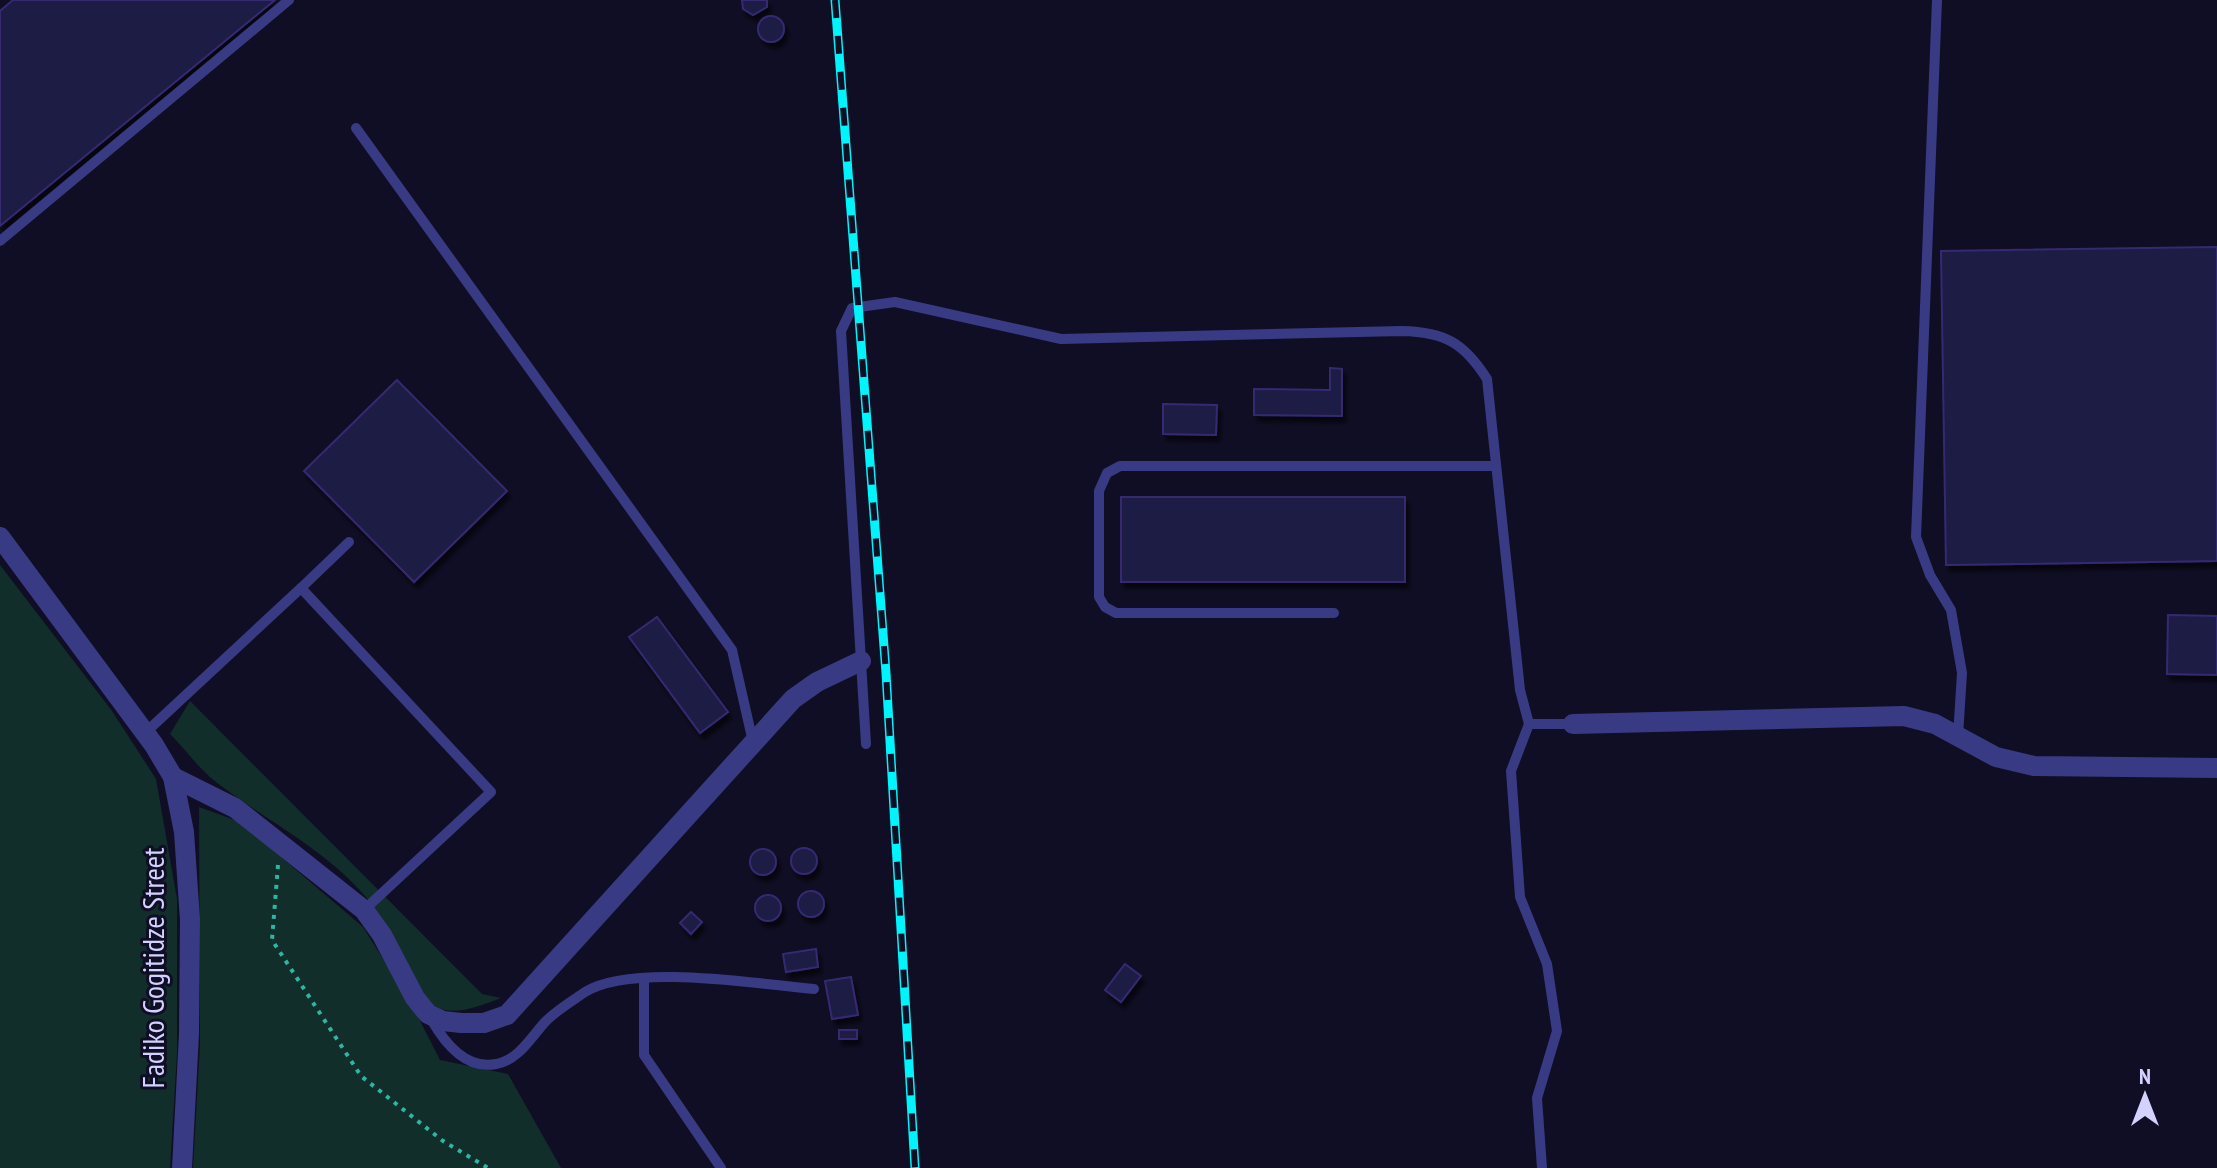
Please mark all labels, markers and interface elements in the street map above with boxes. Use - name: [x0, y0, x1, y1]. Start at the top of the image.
- street label: Fadiko Gogitidze Street: [133, 847, 172, 1088]
- north arrow: [2105, 1056, 2185, 1136]
- text: N: [2139, 1062, 2151, 1090]

